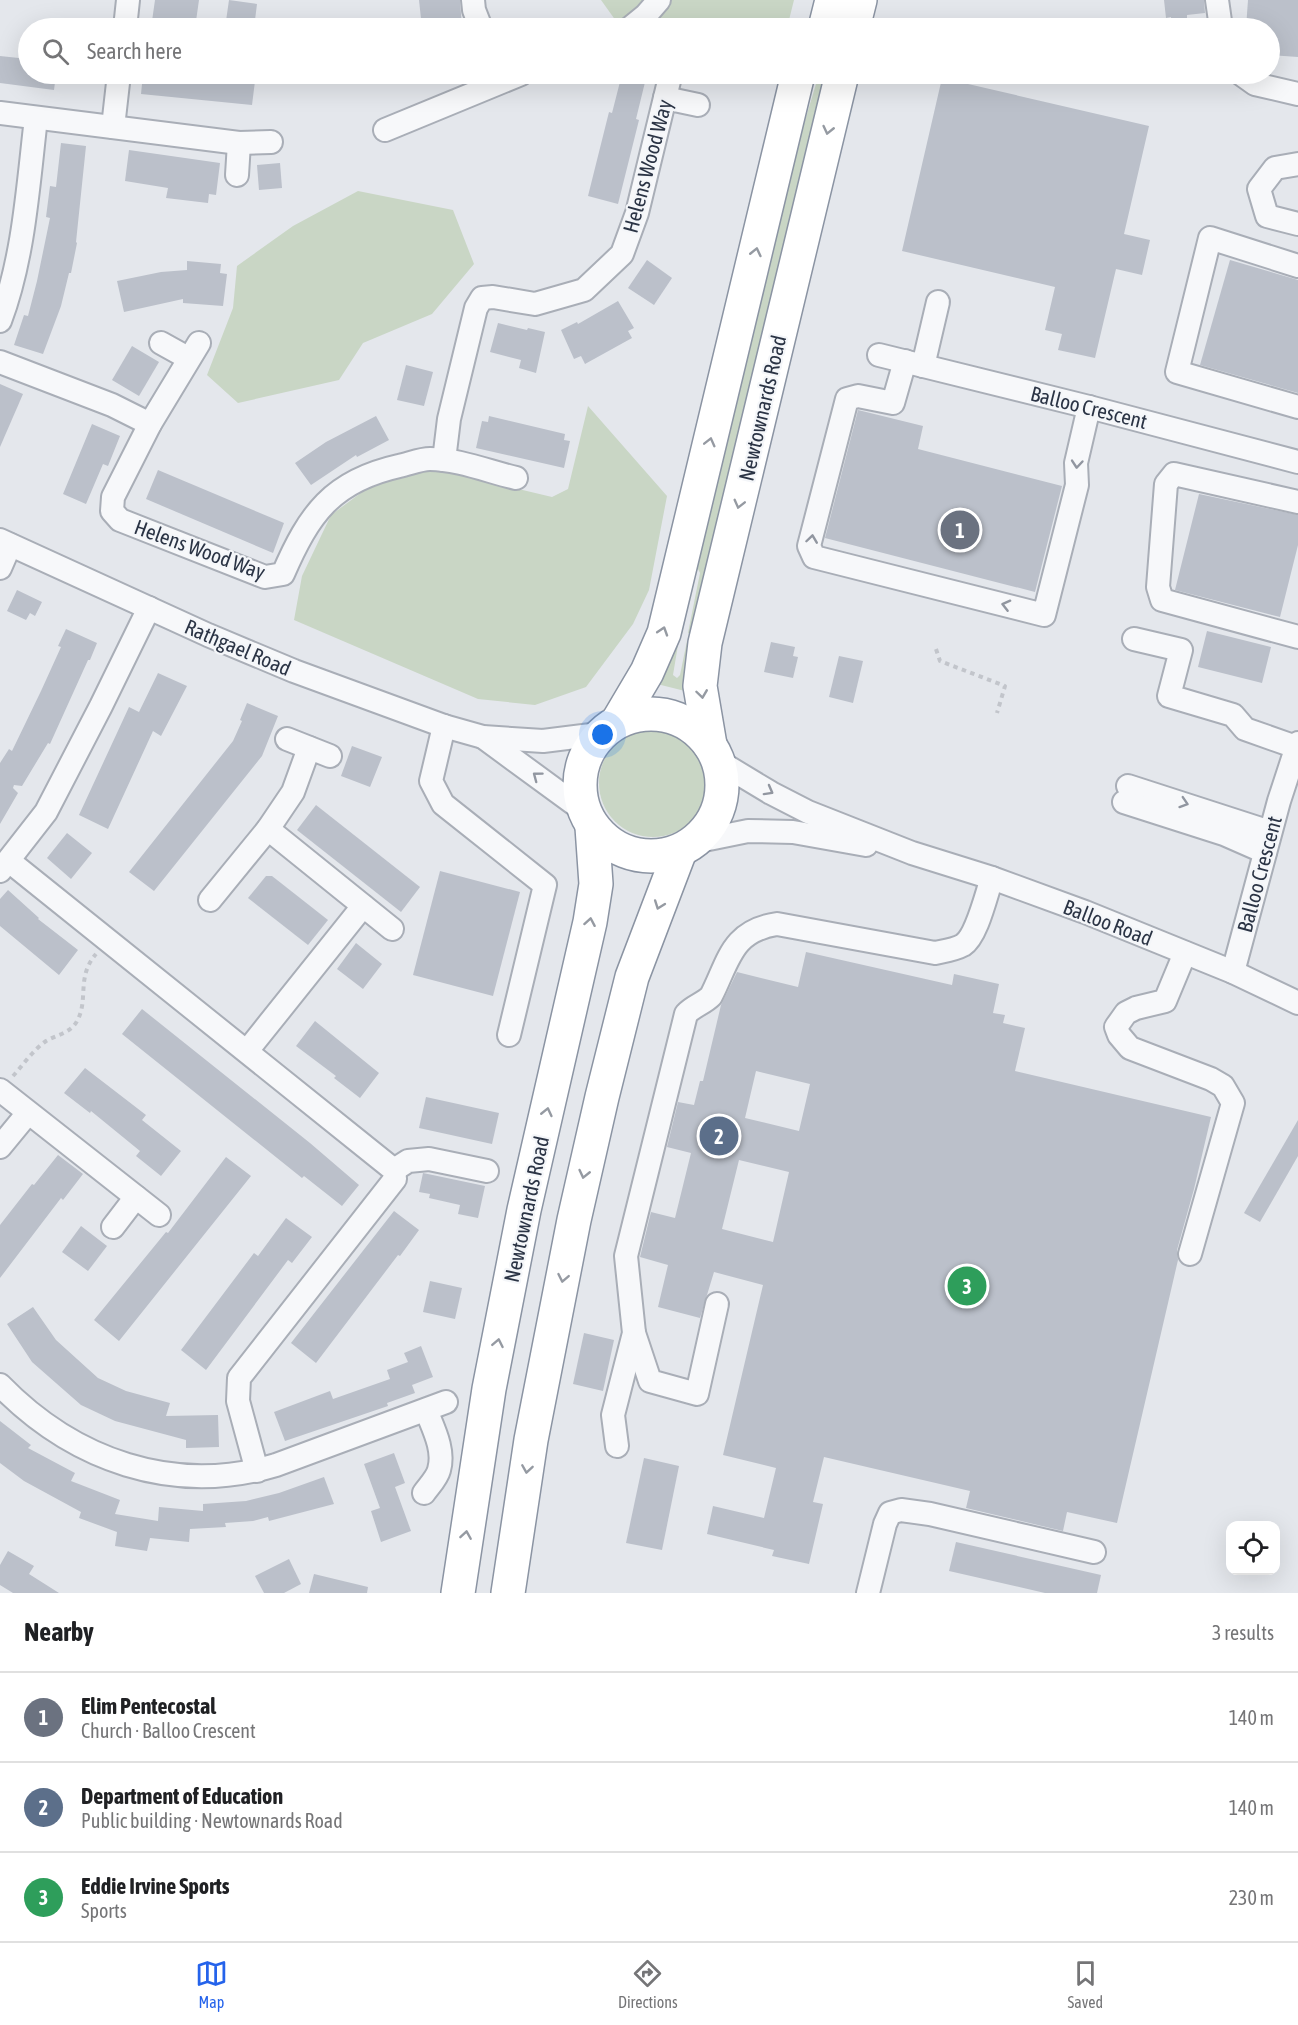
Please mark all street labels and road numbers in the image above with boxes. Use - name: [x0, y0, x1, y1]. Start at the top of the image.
- street label: Helens Wood Way: [618, 96, 676, 235]
- street label: Newtownards Road: [734, 333, 790, 483]
- street label: Balloo Crescent: [1028, 381, 1150, 433]
- street label: Helens Wood Way: [131, 514, 269, 584]
- street label: Rathgael Road: [181, 614, 295, 680]
- street label: Balloo Crescent: [1232, 813, 1286, 935]
- street label: Balloo Road: [1060, 894, 1156, 950]
- street label: Newtownards Road: [499, 1134, 553, 1284]

